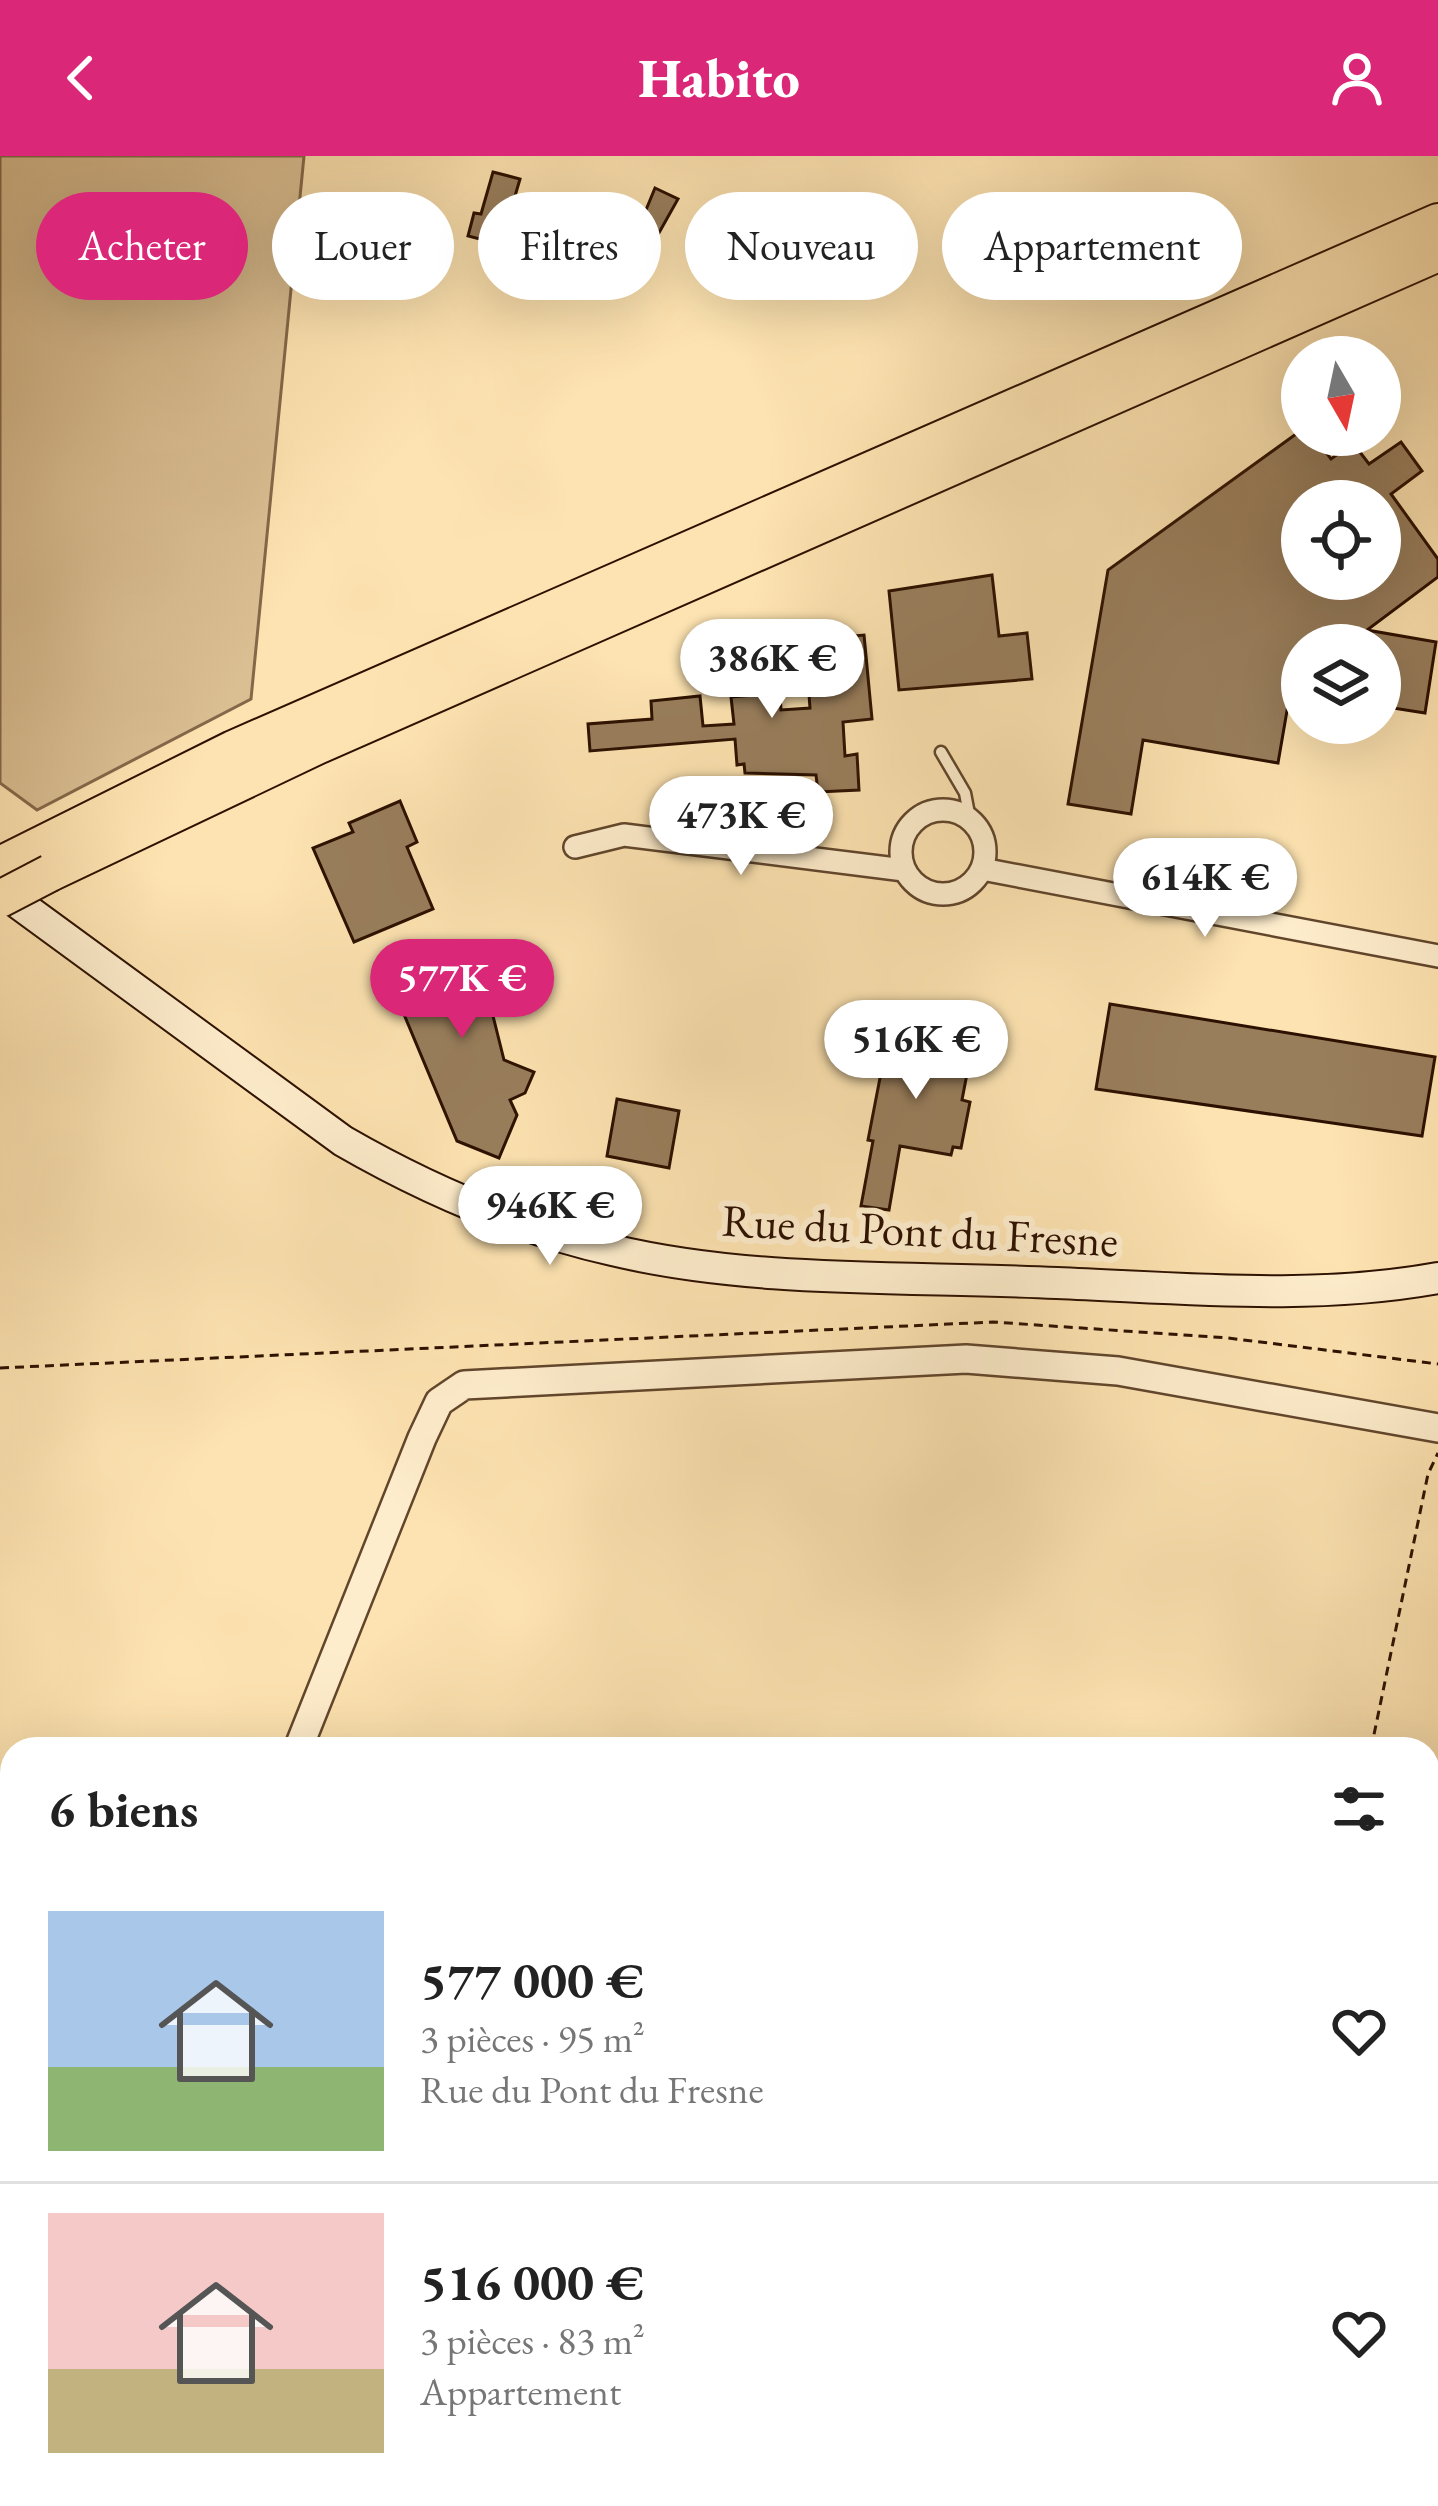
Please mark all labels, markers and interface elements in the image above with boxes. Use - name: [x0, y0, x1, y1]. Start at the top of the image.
- text: Habito: [638, 43, 800, 113]
- icon: back: [48, 45, 114, 111]
- icon: person: [1324, 45, 1390, 111]
- chip: Acheter: [36, 192, 248, 300]
- chip: Louer: [272, 192, 454, 300]
- chip: Filtres: [478, 192, 661, 300]
- chip: Nouveau: [685, 192, 918, 300]
- chip: Appartement: [942, 192, 1242, 300]
- north arrow: [1281, 336, 1401, 456]
- map controls: [1281, 336, 1401, 744]
- button: locate: [1281, 480, 1401, 600]
- pin: 386K €: [674, 619, 870, 721]
- button: layers: [1281, 624, 1401, 744]
- text: 386K €: [707, 632, 837, 683]
- pin: 473K €: [643, 776, 839, 878]
- text: 473K €: [676, 789, 806, 840]
- pin: 614K €: [1107, 838, 1303, 940]
- text: 614K €: [1140, 851, 1270, 902]
- pin: 577K €: [364, 939, 560, 1041]
- text: 577K €: [397, 952, 527, 1003]
- pin: 516K €: [818, 1000, 1014, 1102]
- text: 516K €: [851, 1013, 981, 1064]
- pin: 946K €: [452, 1166, 648, 1268]
- text: 946K €: [485, 1179, 615, 1230]
- street label: Rue du Pont du Fresne: [720, 1191, 1120, 1269]
- text: 6 biens: [48, 1776, 198, 1842]
- icon: filters: [1326, 1776, 1392, 1842]
- text: 577 000 €: [420, 1947, 644, 2013]
- icon: home: [144, 1959, 288, 2103]
- icon: heart: [1326, 1998, 1392, 2064]
- text: 3 pièces · 95 m²: [420, 2013, 645, 2064]
- text: Rue du Pont du Fresne: [420, 2064, 764, 2115]
- text: 516 000 €: [420, 2249, 644, 2315]
- icon: home: [144, 2261, 288, 2405]
- icon: heart: [1326, 2300, 1392, 2366]
- text: 3 pièces · 83 m²: [420, 2315, 645, 2366]
- text: Appartement: [420, 2366, 621, 2417]

